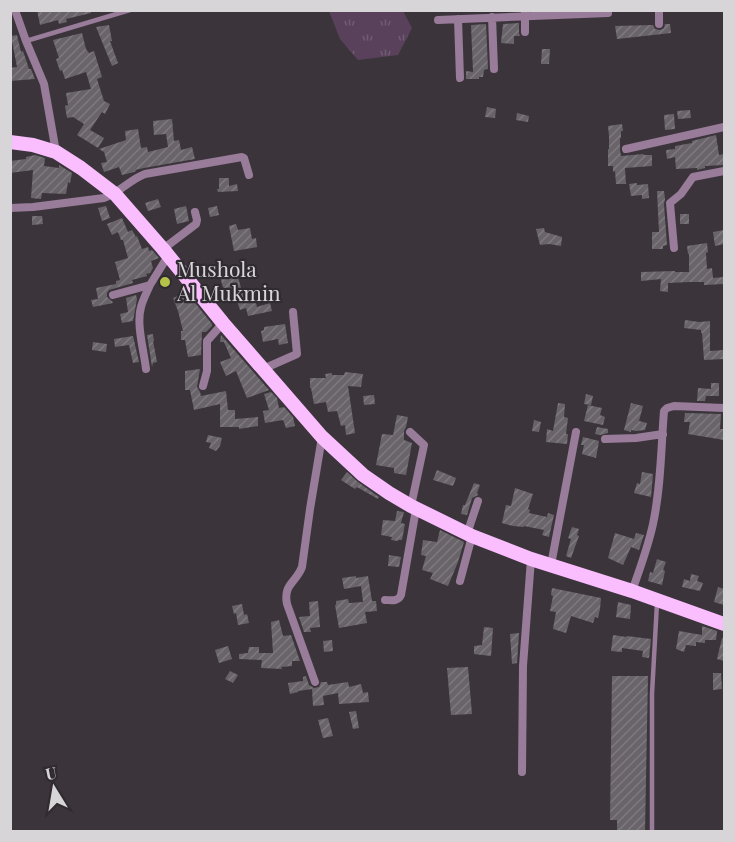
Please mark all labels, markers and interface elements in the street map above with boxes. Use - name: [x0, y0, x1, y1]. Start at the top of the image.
- place label: Mushola Al Mukmin: [176, 254, 281, 306]
- marker: Mushola Al Mukmin: [158, 275, 172, 289]
- north arrow: [24, 758, 84, 818]
- text: U: [44, 761, 58, 784]

